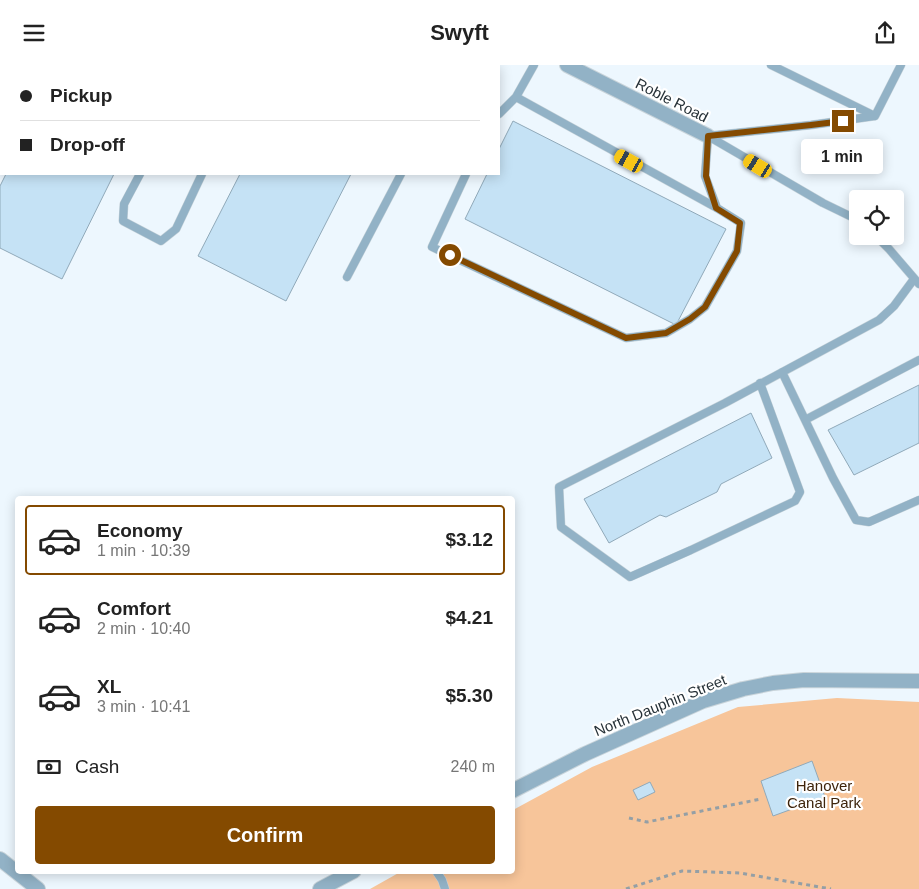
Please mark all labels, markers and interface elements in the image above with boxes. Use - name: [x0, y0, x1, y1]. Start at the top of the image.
- icon: menu: [20, 19, 48, 47]
- icon: share: [871, 19, 899, 47]
- text: Swyft: [430, 20, 489, 45]
- street label: Roble Road: [633, 74, 711, 126]
- text: Pickup: [50, 85, 112, 106]
- route end: [832, 110, 854, 132]
- text: Drop-off: [50, 134, 125, 155]
- callout: 1 min: [802, 139, 884, 173]
- car: [612, 147, 645, 175]
- text: 1 min: [821, 148, 863, 165]
- car: [741, 152, 774, 180]
- map controls: [849, 190, 904, 245]
- button: locate: [849, 190, 904, 245]
- route start: [439, 244, 461, 266]
- icon: car: [37, 518, 82, 563]
- text: Economy: [97, 520, 183, 541]
- text: $3.12: [445, 529, 493, 550]
- text: 1 min · 10:39: [97, 542, 190, 559]
- icon: car: [37, 596, 82, 641]
- text: Comfort: [97, 598, 171, 619]
- text: $4.21: [445, 607, 493, 628]
- text: 2 min · 10:40: [97, 620, 190, 637]
- street label: North Dauphin Street: [591, 670, 729, 739]
- icon: car: [37, 674, 82, 719]
- text: XL: [97, 676, 121, 697]
- text: $5.30: [445, 685, 493, 706]
- text: 3 min · 10:41: [97, 698, 190, 715]
- icon: cash: [35, 753, 63, 781]
- text: Cash: [75, 756, 119, 777]
- text: 240 m: [451, 758, 495, 775]
- park label: Hanover Canal Park: [787, 777, 862, 811]
- button: Confirm: [35, 806, 495, 864]

